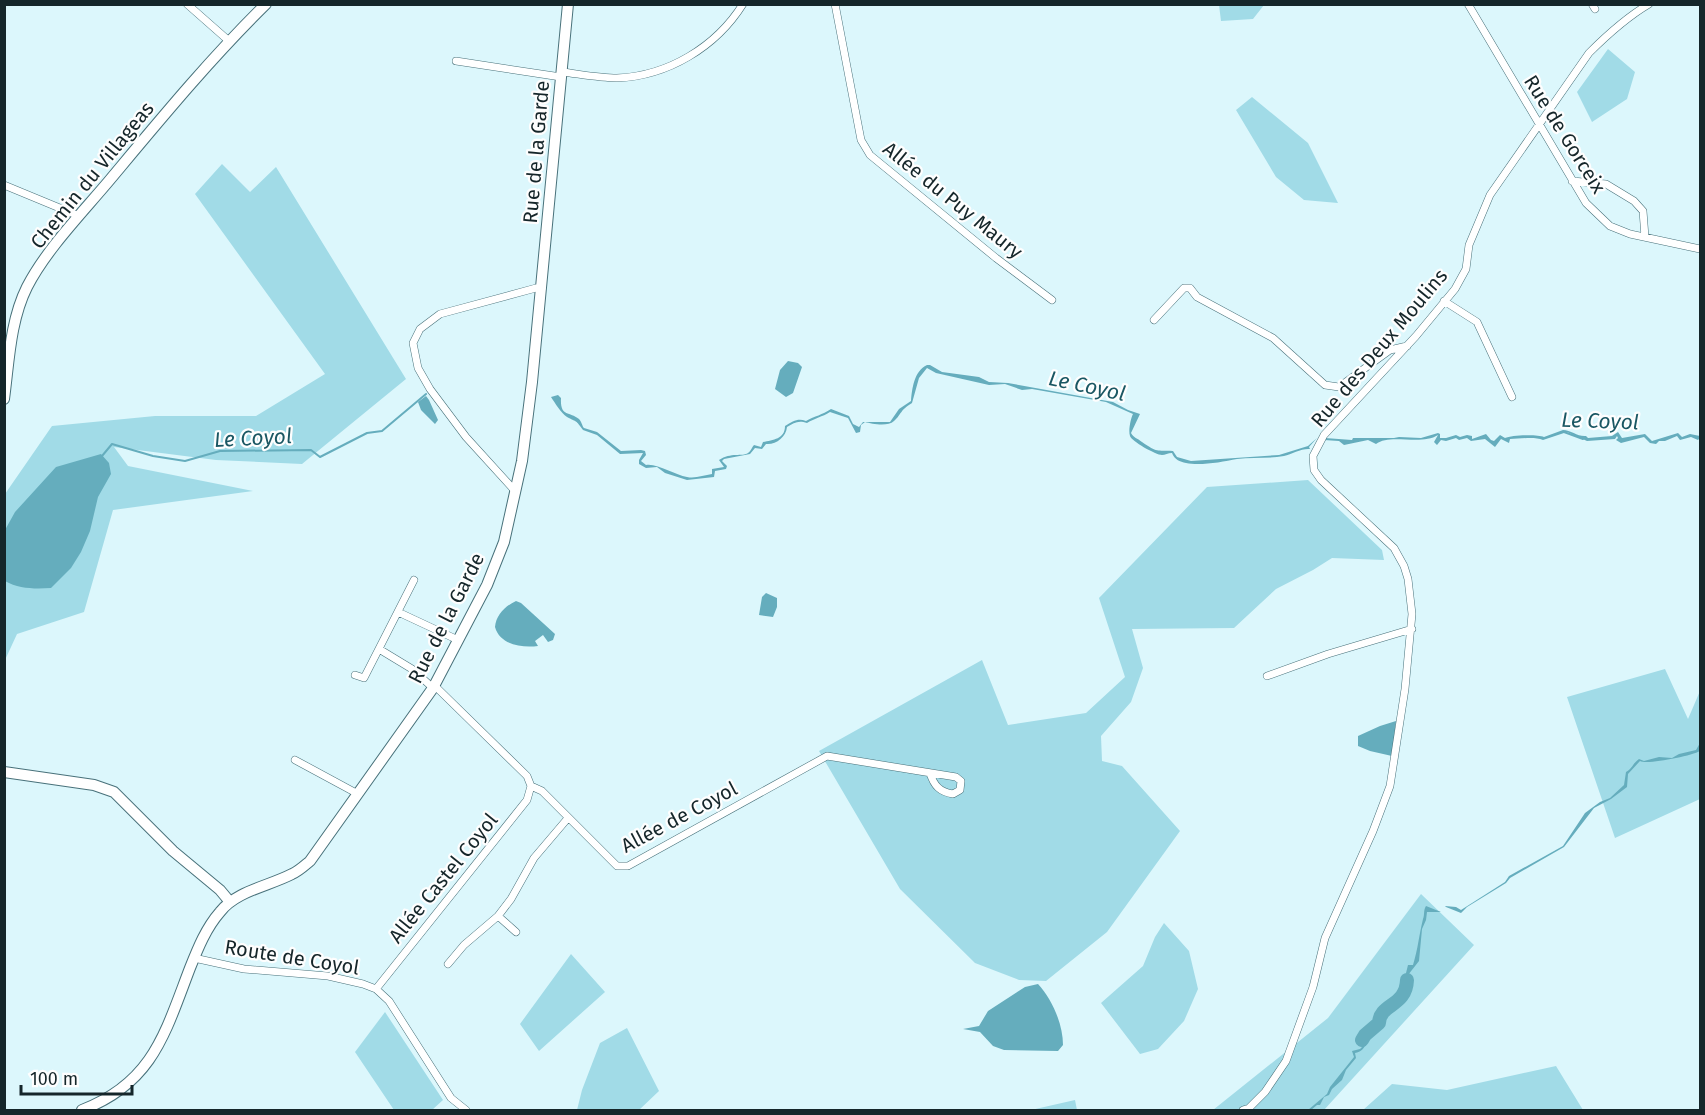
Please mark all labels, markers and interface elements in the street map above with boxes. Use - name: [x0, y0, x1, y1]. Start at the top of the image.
- street label: Rue de Gorceix: [1519, 70, 1611, 198]
- street label: Rue de la Garde: [518, 79, 554, 225]
- street label: Chemin du Villageas: [25, 97, 159, 253]
- street label: Allée du Puy Maury: [878, 136, 1028, 264]
- street label: Rue des Deux Moulins: [1306, 264, 1452, 432]
- water label: Le Coyol: [1046, 365, 1128, 407]
- water label: Le Coyol: [1561, 407, 1639, 435]
- water label: Le Coyol: [214, 423, 292, 453]
- street label: Rue de la Garde: [403, 549, 489, 687]
- street label: Allée de Coyol: [617, 776, 741, 858]
- street label: Allée Castel Coyol: [383, 808, 503, 948]
- street label: Route de Coyol: [223, 935, 361, 980]
- scale bar: [21, 1058, 132, 1096]
- text: 100 m: [30, 1068, 78, 1090]

